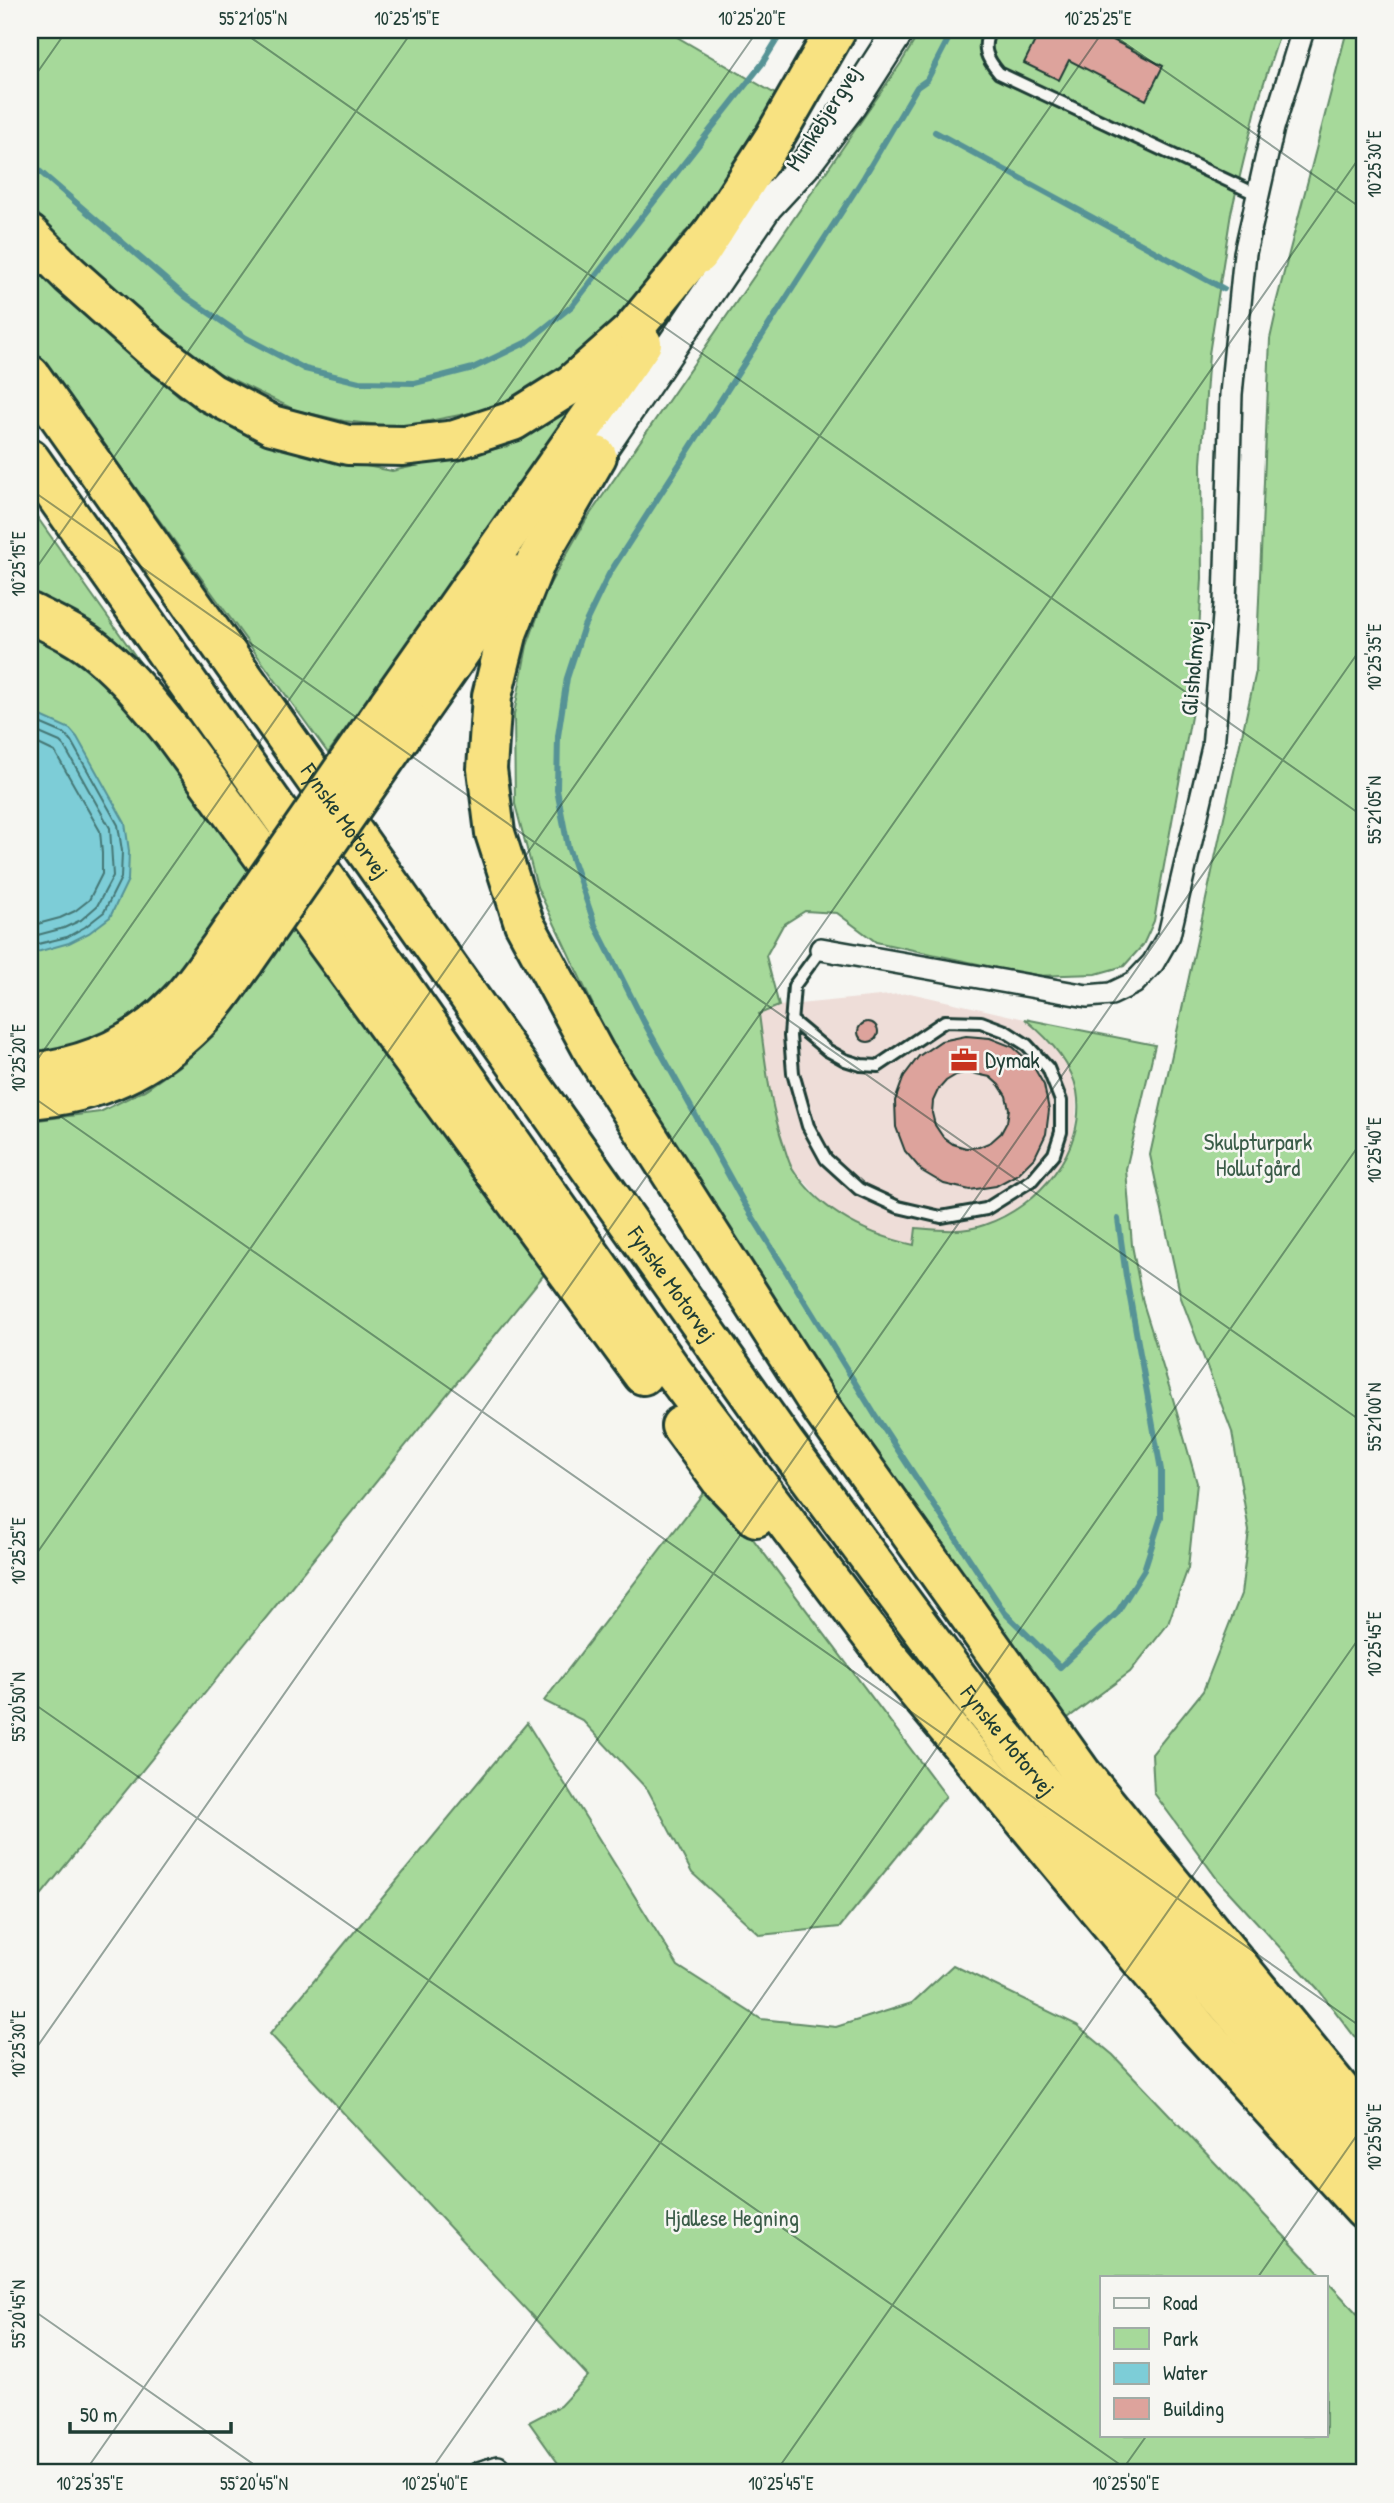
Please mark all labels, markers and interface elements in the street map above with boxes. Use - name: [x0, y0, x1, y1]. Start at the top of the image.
- text: 55°21'05"N: [219, 6, 287, 31]
- text: 10°25'15"E: [374, 6, 440, 31]
- text: 10°25'20"E: [718, 6, 786, 31]
- text: 10°25'25"E: [1064, 6, 1132, 31]
- street label: Munkebjergvej: [778, 59, 867, 176]
- text: 10°25'30"E: [1362, 130, 1387, 198]
- text: 10°25'15"E: [6, 531, 31, 597]
- street label: Glisholmvej: [1173, 619, 1212, 717]
- text: 10°25'35"E: [1362, 624, 1387, 690]
- street label: Fynske Motorvej: [293, 756, 397, 885]
- text: 55°21'05"N: [1362, 776, 1387, 844]
- text: 10°25'20"E: [6, 1024, 31, 1092]
- place label: Dymak: [985, 1044, 1040, 1075]
- office icon: Dymak: [949, 1045, 979, 1075]
- text: 10°25'40"E: [1362, 1117, 1387, 1183]
- park label: Skulpturpark Hollufgård: [1204, 1126, 1313, 1183]
- street label: Fynske Motorvej: [620, 1219, 724, 1348]
- text: 55°21'00"N: [1362, 1383, 1387, 1451]
- text: 10°25'25"E: [6, 1517, 31, 1585]
- text: 10°25'45"E: [1362, 1611, 1387, 1677]
- text: 55°20'50"N: [6, 1672, 31, 1742]
- street label: Fynske Motorvej: [953, 1678, 1063, 1802]
- text: 10°25'30"E: [6, 2010, 31, 2078]
- text: 10°25'50"E: [1362, 2104, 1387, 2170]
- park label: Hjallese Hegning: [665, 2202, 799, 2233]
- legend: [1100, 2276, 1328, 2436]
- text: 55°20'45"N: [6, 2280, 31, 2348]
- text: Road: [1163, 2288, 1197, 2317]
- text: Park: [1163, 2324, 1198, 2353]
- text: Water: [1163, 2358, 1208, 2387]
- scale bar: [70, 2391, 231, 2435]
- text: Building: [1163, 2394, 1224, 2423]
- text: 50 m: [80, 2400, 117, 2429]
- text: 10°25'35"E: [57, 2471, 123, 2496]
- text: 55°20'45"N: [220, 2471, 288, 2496]
- text: 10°25'40"E: [402, 2471, 468, 2496]
- text: 10°25'45"E: [748, 2471, 814, 2496]
- text: 10°25'50"E: [1093, 2471, 1159, 2496]

